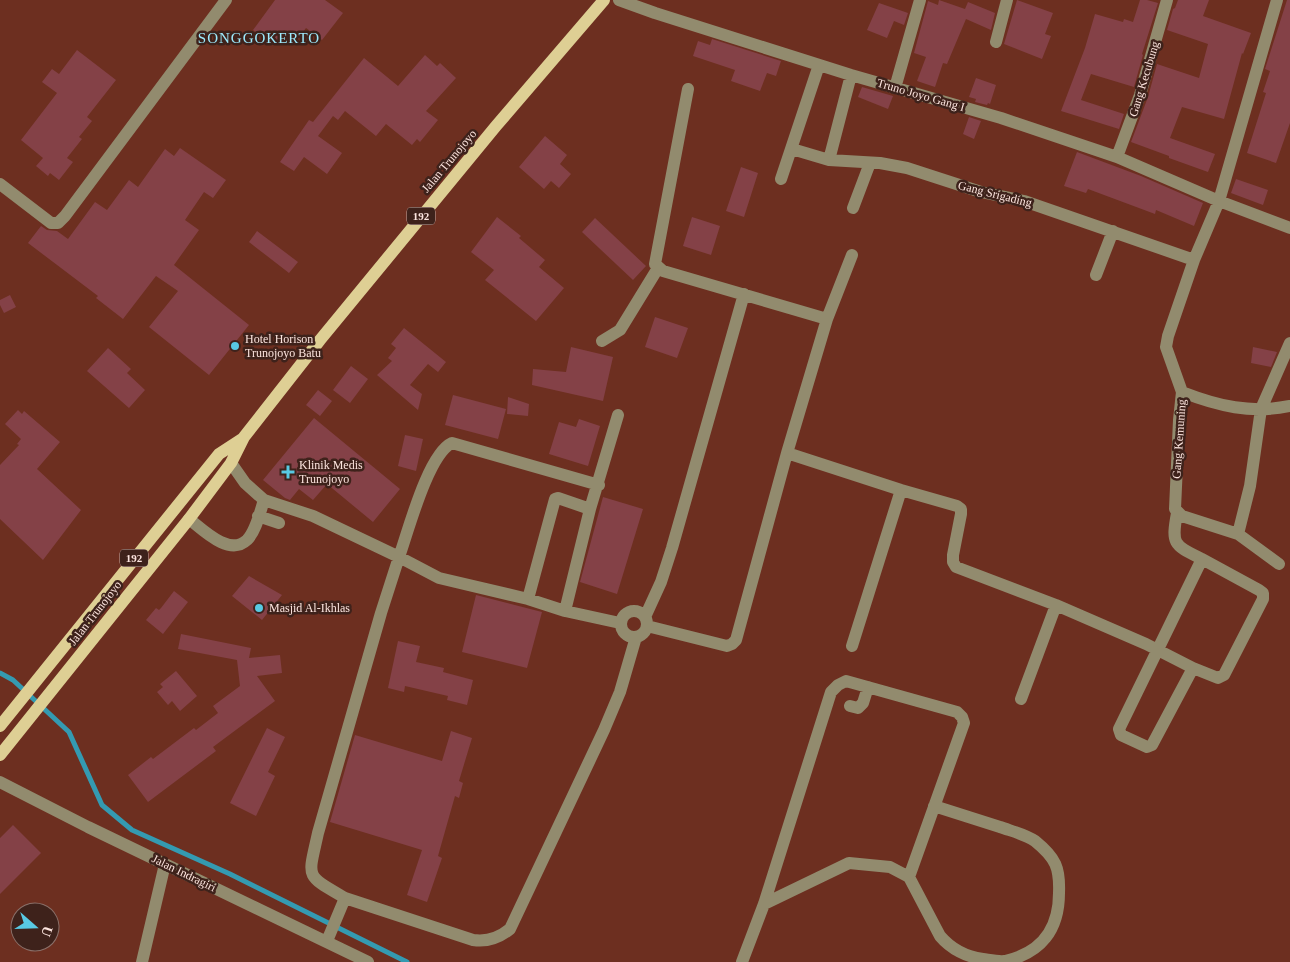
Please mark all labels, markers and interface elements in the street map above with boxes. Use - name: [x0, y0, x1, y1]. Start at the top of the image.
- district label: SONGGOKERTO: [198, 30, 320, 46]
- street label: Gang Kecubung: [1126, 40, 1162, 118]
- street label: Truno Joyo Gang I: [876, 76, 966, 114]
- street label: Jalan Trunojoyo: [419, 127, 479, 195]
- street label: Gang Srigading: [957, 178, 1033, 210]
- road number: 192: [407, 208, 435, 225]
- place label: Hotel Horison Trunojoyo Batu: [245, 332, 321, 360]
- marker: Hotel Horison Trunojoyo Batu: [229, 340, 241, 352]
- street label: Gang Kemuning: [1169, 399, 1189, 479]
- place label: Klinik Medis Trunojoyo: [299, 458, 363, 486]
- marker: Klinik Medis Trunojoyo: [281, 465, 295, 479]
- road number: 192: [120, 550, 148, 566]
- street label: Jalan Trunojoyo: [66, 578, 124, 648]
- place label: Masjid Al-Ikhlas: [269, 601, 350, 615]
- marker: Masjid Al-Ikhlas: [253, 602, 265, 614]
- street label: Jalan Indragiri: [150, 851, 219, 895]
- north arrow: [10, 902, 60, 952]
- text: U: [38, 924, 56, 939]

